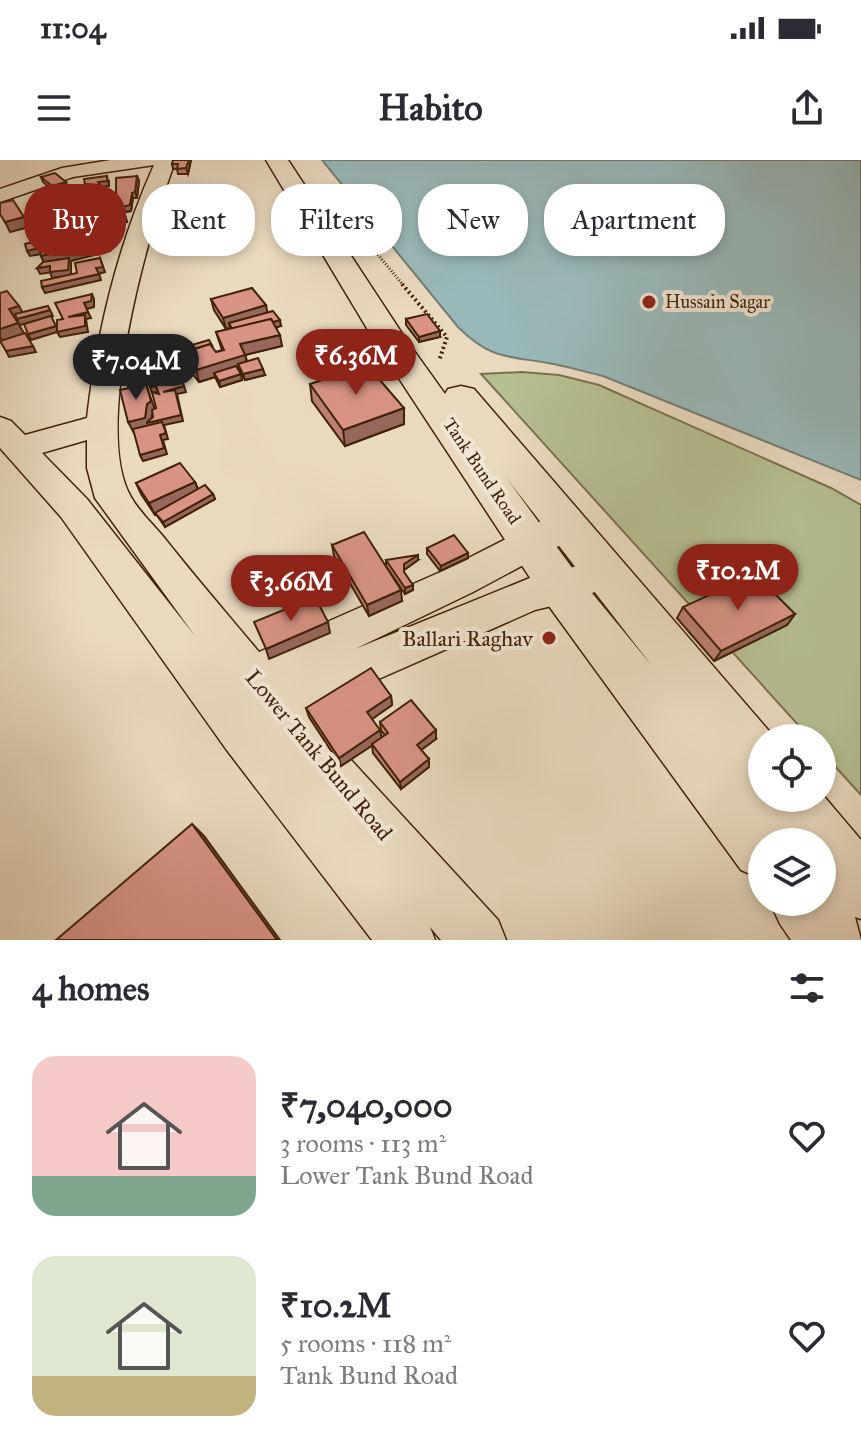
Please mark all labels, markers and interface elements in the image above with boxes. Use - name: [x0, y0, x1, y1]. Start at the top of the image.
- text: 11:04: [40, 10, 105, 46]
- icon: menu: [32, 86, 76, 130]
- text: Habito: [378, 86, 483, 130]
- icon: share: [785, 86, 829, 130]
- chip: Buy: [24, 184, 126, 256]
- chip: Rent: [142, 184, 255, 256]
- chip: Filters: [271, 184, 402, 256]
- chip: New: [418, 184, 528, 256]
- chip: Apartment: [544, 184, 725, 256]
- place label: Hussain Sagar: [665, 291, 770, 314]
- marker: Hussain Sagar: [640, 293, 658, 311]
- pin: ₹6.36M: [291, 329, 421, 397]
- pin: ₹7.04M: [71, 334, 201, 402]
- text: ₹6.36M: [314, 339, 398, 371]
- text: ₹7.04M: [91, 344, 181, 376]
- street label: Tank Bund Road: [438, 414, 526, 528]
- pin: ₹10.2M: [673, 544, 803, 612]
- text: ₹10.2M: [695, 554, 781, 586]
- pin: ₹3.66M: [226, 555, 356, 623]
- text: ₹3.66M: [249, 565, 333, 597]
- place label: Ballari Raghav: [402, 625, 534, 652]
- marker: Ballari Raghav: [540, 629, 558, 647]
- street label: Lower Tank Bund Road: [240, 664, 398, 846]
- map controls: [748, 724, 836, 916]
- button: locate: [748, 724, 836, 812]
- button: layers: [748, 828, 836, 916]
- icon: filters: [785, 966, 829, 1010]
- text: 4 homes: [32, 968, 149, 1009]
- text: ₹7,040,000: [280, 1085, 453, 1126]
- icon: home: [96, 1088, 192, 1184]
- icon: heart: [785, 1114, 829, 1158]
- text: 3 rooms · 113 m²: [280, 1127, 446, 1159]
- text: Lower Tank Bund Road: [280, 1159, 534, 1191]
- text: ₹10.2M: [280, 1285, 391, 1326]
- icon: home: [96, 1288, 192, 1384]
- icon: heart: [785, 1314, 829, 1358]
- text: 5 rooms · 118 m²: [280, 1327, 451, 1359]
- text: Tank Bund Road: [280, 1359, 458, 1391]

